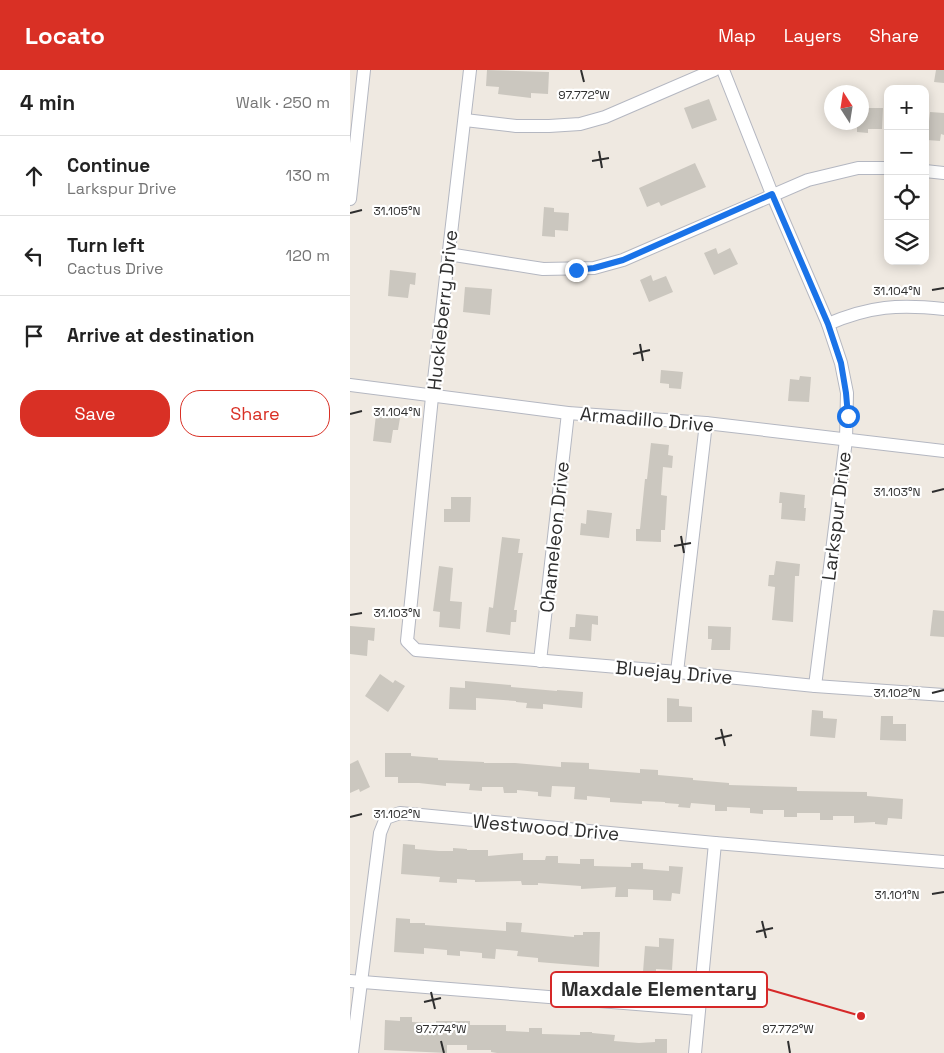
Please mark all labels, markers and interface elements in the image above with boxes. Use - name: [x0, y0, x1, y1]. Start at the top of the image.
- text: Locato: [25, 20, 105, 51]
- text: Map: [718, 24, 756, 47]
- text: Layers: [784, 24, 841, 47]
- text: Share: [869, 24, 919, 47]
- north arrow: [824, 85, 869, 130]
- map controls: [884, 85, 929, 265]
- button: +: [884, 85, 929, 130]
- text: 97.772°W: [558, 87, 610, 103]
- text: 4 min: [20, 89, 75, 116]
- text: Walk · 250 m: [236, 92, 330, 113]
- button: −: [884, 130, 929, 175]
- text: Continue: [67, 153, 150, 178]
- icon: ahead: [20, 162, 48, 190]
- text: 130 m: [286, 165, 330, 186]
- button: locate: [884, 175, 929, 220]
- text: Larkspur Drive: [67, 178, 176, 199]
- text: 31.105°N: [373, 203, 421, 219]
- button: layers: [884, 220, 929, 265]
- street label: Huckleberry Drive: [422, 228, 463, 392]
- text: Turn left: [67, 233, 145, 258]
- icon: left: [20, 242, 48, 270]
- text: 120 m: [286, 245, 330, 266]
- text: Cactus Drive: [67, 258, 164, 279]
- route end: [565, 259, 588, 282]
- text: 31.104°N: [873, 283, 921, 299]
- icon: arrive: [20, 322, 48, 350]
- text: Arrive at destination: [67, 323, 255, 348]
- button: Save: [20, 390, 170, 437]
- button: Share: [180, 390, 330, 437]
- street label: Armadillo Drive: [579, 401, 715, 438]
- text: 31.104°N: [373, 404, 421, 420]
- route start: [837, 405, 860, 428]
- street label: Larkspur Drive: [816, 450, 857, 582]
- street label: Chameleon Drive: [534, 460, 575, 614]
- text: 31.103°N: [873, 484, 921, 500]
- text: 31.103°N: [373, 605, 421, 621]
- street label: Bluejay Drive: [614, 655, 734, 690]
- text: 31.102°N: [873, 685, 921, 701]
- text: 31.102°N: [373, 806, 421, 822]
- street label: Westwood Drive: [471, 809, 620, 846]
- text: 31.101°N: [875, 887, 919, 903]
- callout: Maxdale Elementary: [551, 972, 767, 1007]
- text: Maxdale Elementary: [561, 976, 757, 1002]
- text: 97.774°W: [415, 1021, 467, 1037]
- text: 97.772°W: [762, 1021, 814, 1037]

